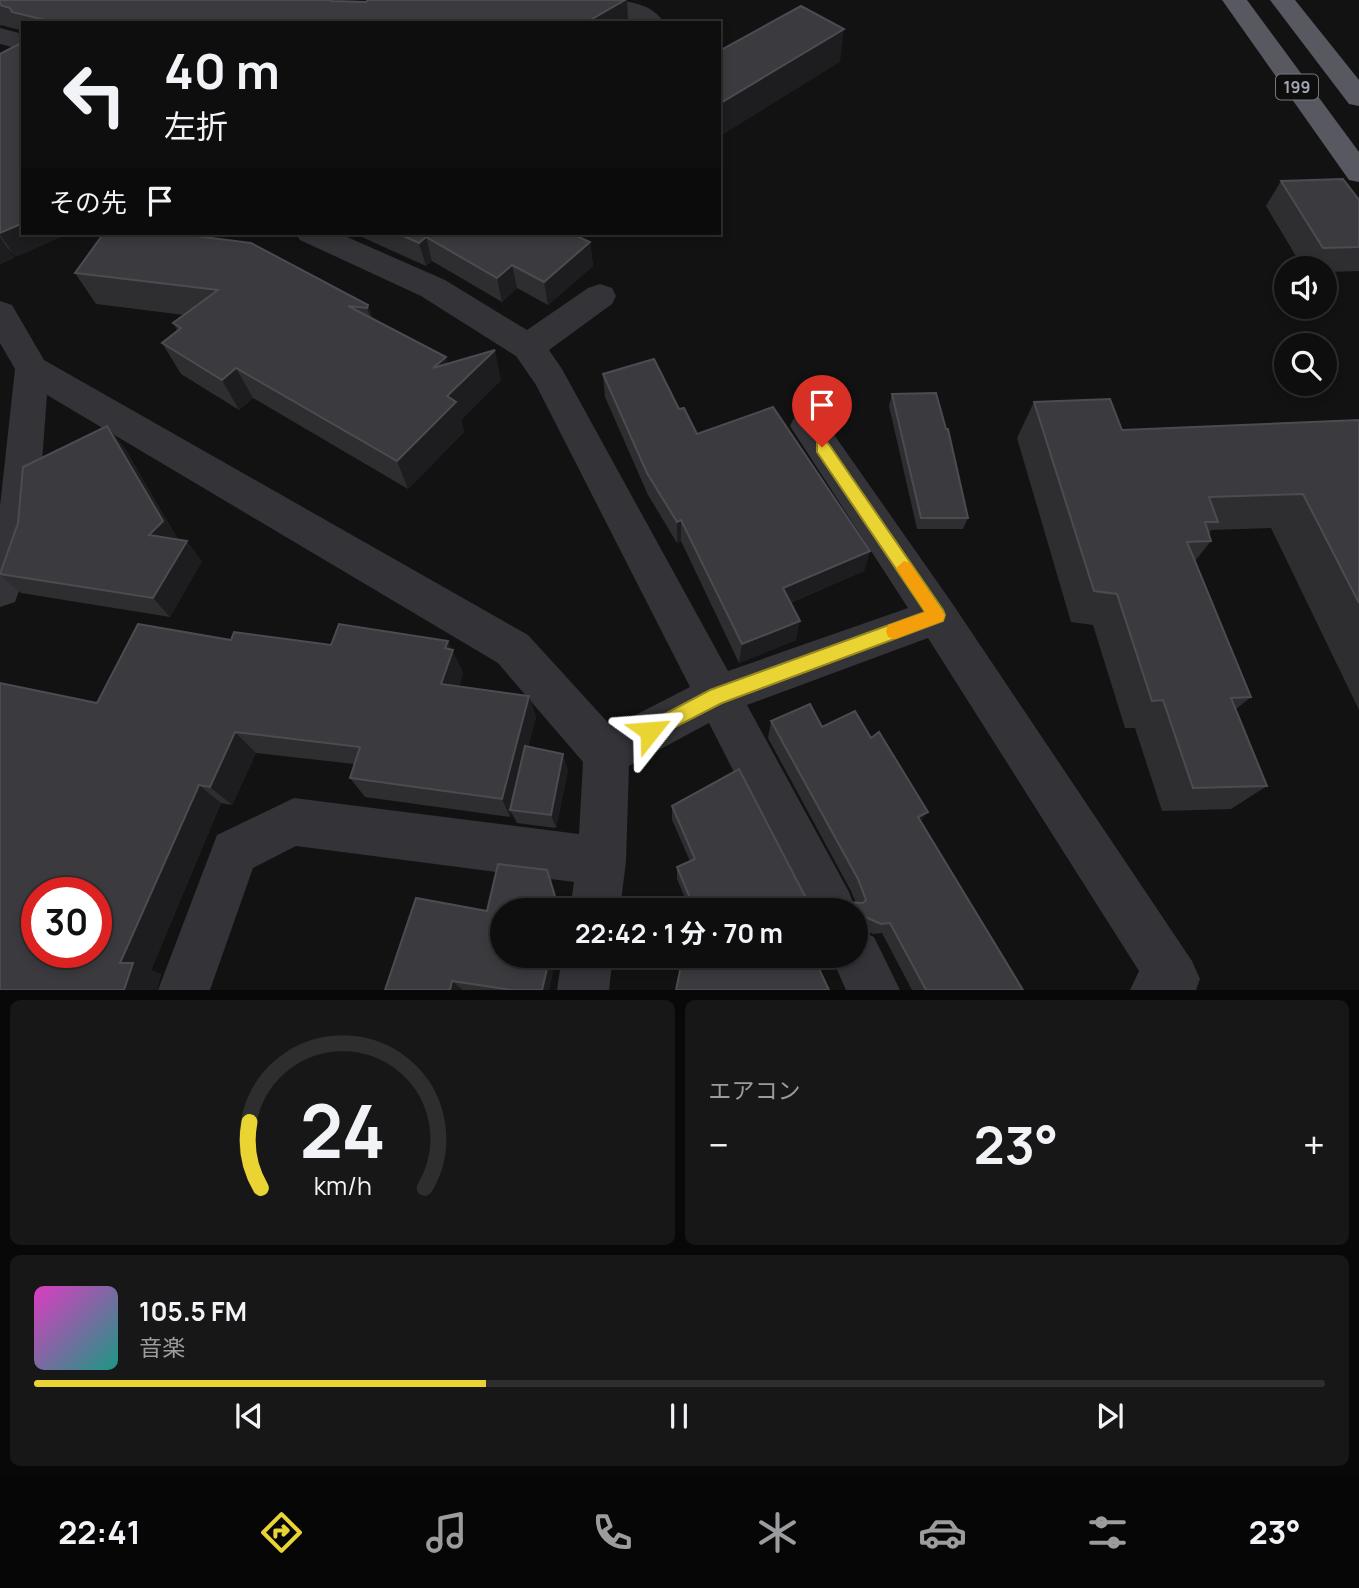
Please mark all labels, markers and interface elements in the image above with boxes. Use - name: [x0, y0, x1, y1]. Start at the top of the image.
- text: 40 m: [164, 37, 280, 104]
- icon: left: [49, 49, 140, 140]
- road number: 199: [1276, 74, 1318, 100]
- text: 左折: [164, 104, 228, 148]
- icon: arrive: [141, 182, 179, 220]
- text: その先: [49, 184, 127, 220]
- map controls: [1274, 256, 1337, 396]
- button: sound: [1274, 256, 1337, 319]
- button: search: [1274, 333, 1337, 396]
- pin: [792, 375, 852, 447]
- icon: arrive: [803, 386, 841, 424]
- position arrow: [613, 694, 687, 768]
- speed limit sign: 30: [21, 877, 112, 968]
- text: 22:42 · 1 分 · 70 m: [575, 915, 783, 951]
- text: エアコン: [709, 1074, 801, 1106]
- text: 24: [299, 1081, 385, 1181]
- text: 23°: [974, 1109, 1058, 1180]
- text: −: [709, 1118, 729, 1170]
- text: +: [1303, 1118, 1325, 1170]
- text: km/h: [313, 1168, 371, 1203]
- text: 105.5 FM: [139, 1293, 247, 1329]
- text: 音楽: [139, 1331, 185, 1363]
- icon: previous: [230, 1397, 268, 1435]
- icon: pause: [660, 1397, 698, 1435]
- icon: next: [1091, 1397, 1129, 1435]
- icon: directions: [257, 1508, 306, 1557]
- icon: music: [422, 1508, 471, 1557]
- icon: phone: [588, 1508, 637, 1557]
- icon: climate: [753, 1508, 802, 1557]
- icon: car: [918, 1508, 967, 1557]
- icon: filters: [1083, 1508, 1132, 1557]
- text: 22:41: [58, 1510, 141, 1554]
- text: 23°: [1249, 1510, 1301, 1554]

